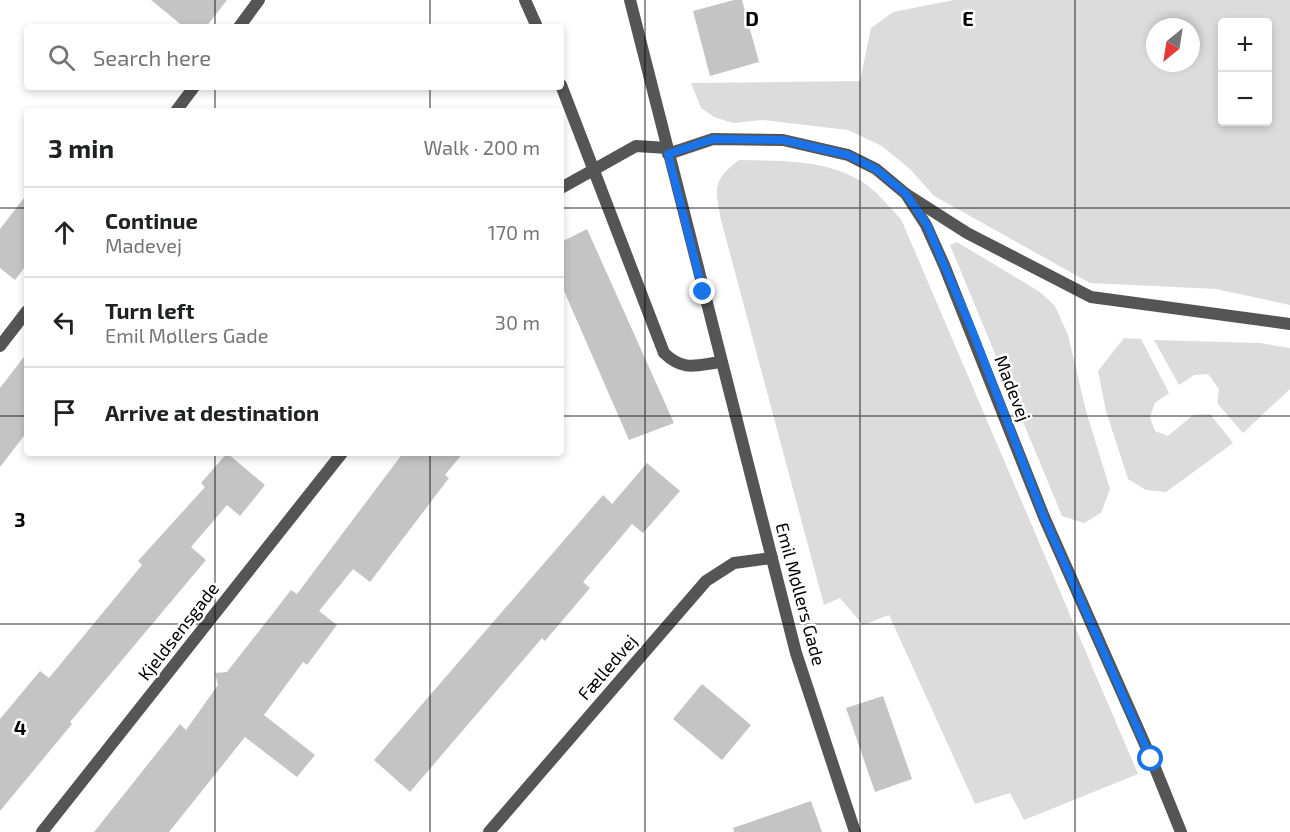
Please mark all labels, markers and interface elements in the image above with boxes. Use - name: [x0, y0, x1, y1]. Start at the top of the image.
- text: D: [745, 6, 759, 30]
- text: E: [962, 6, 974, 30]
- north arrow: [1146, 18, 1200, 72]
- map controls: [1218, 18, 1272, 126]
- button: +: [1218, 18, 1272, 72]
- search box: [24, 24, 564, 90]
- icon: search: [45, 41, 78, 74]
- text: Search here: [93, 44, 211, 70]
- button: −: [1218, 72, 1272, 126]
- text: 3 min: [48, 132, 114, 163]
- text: Walk · 200 m: [423, 135, 540, 159]
- text: Continue: [105, 207, 198, 233]
- icon: ahead: [48, 216, 81, 249]
- text: 170 m: [488, 220, 540, 244]
- text: Madevej: [105, 233, 182, 257]
- route end: [689, 278, 715, 304]
- text: Turn left: [105, 297, 194, 323]
- icon: left: [48, 306, 81, 339]
- text: 30 m: [495, 310, 540, 334]
- text: Emil Møllers Gade: [105, 323, 268, 347]
- street label: Madevej: [990, 352, 1036, 424]
- icon: arrive: [48, 396, 81, 429]
- text: Arrive at destination: [105, 399, 319, 425]
- text: 3: [14, 507, 26, 531]
- street label: Emil Møllers Gade: [771, 520, 831, 668]
- street label: Kjeldsensgade: [133, 577, 223, 685]
- street label: Fælledvej: [573, 630, 641, 704]
- text: 4: [14, 715, 27, 739]
- route start: [1137, 745, 1163, 771]

